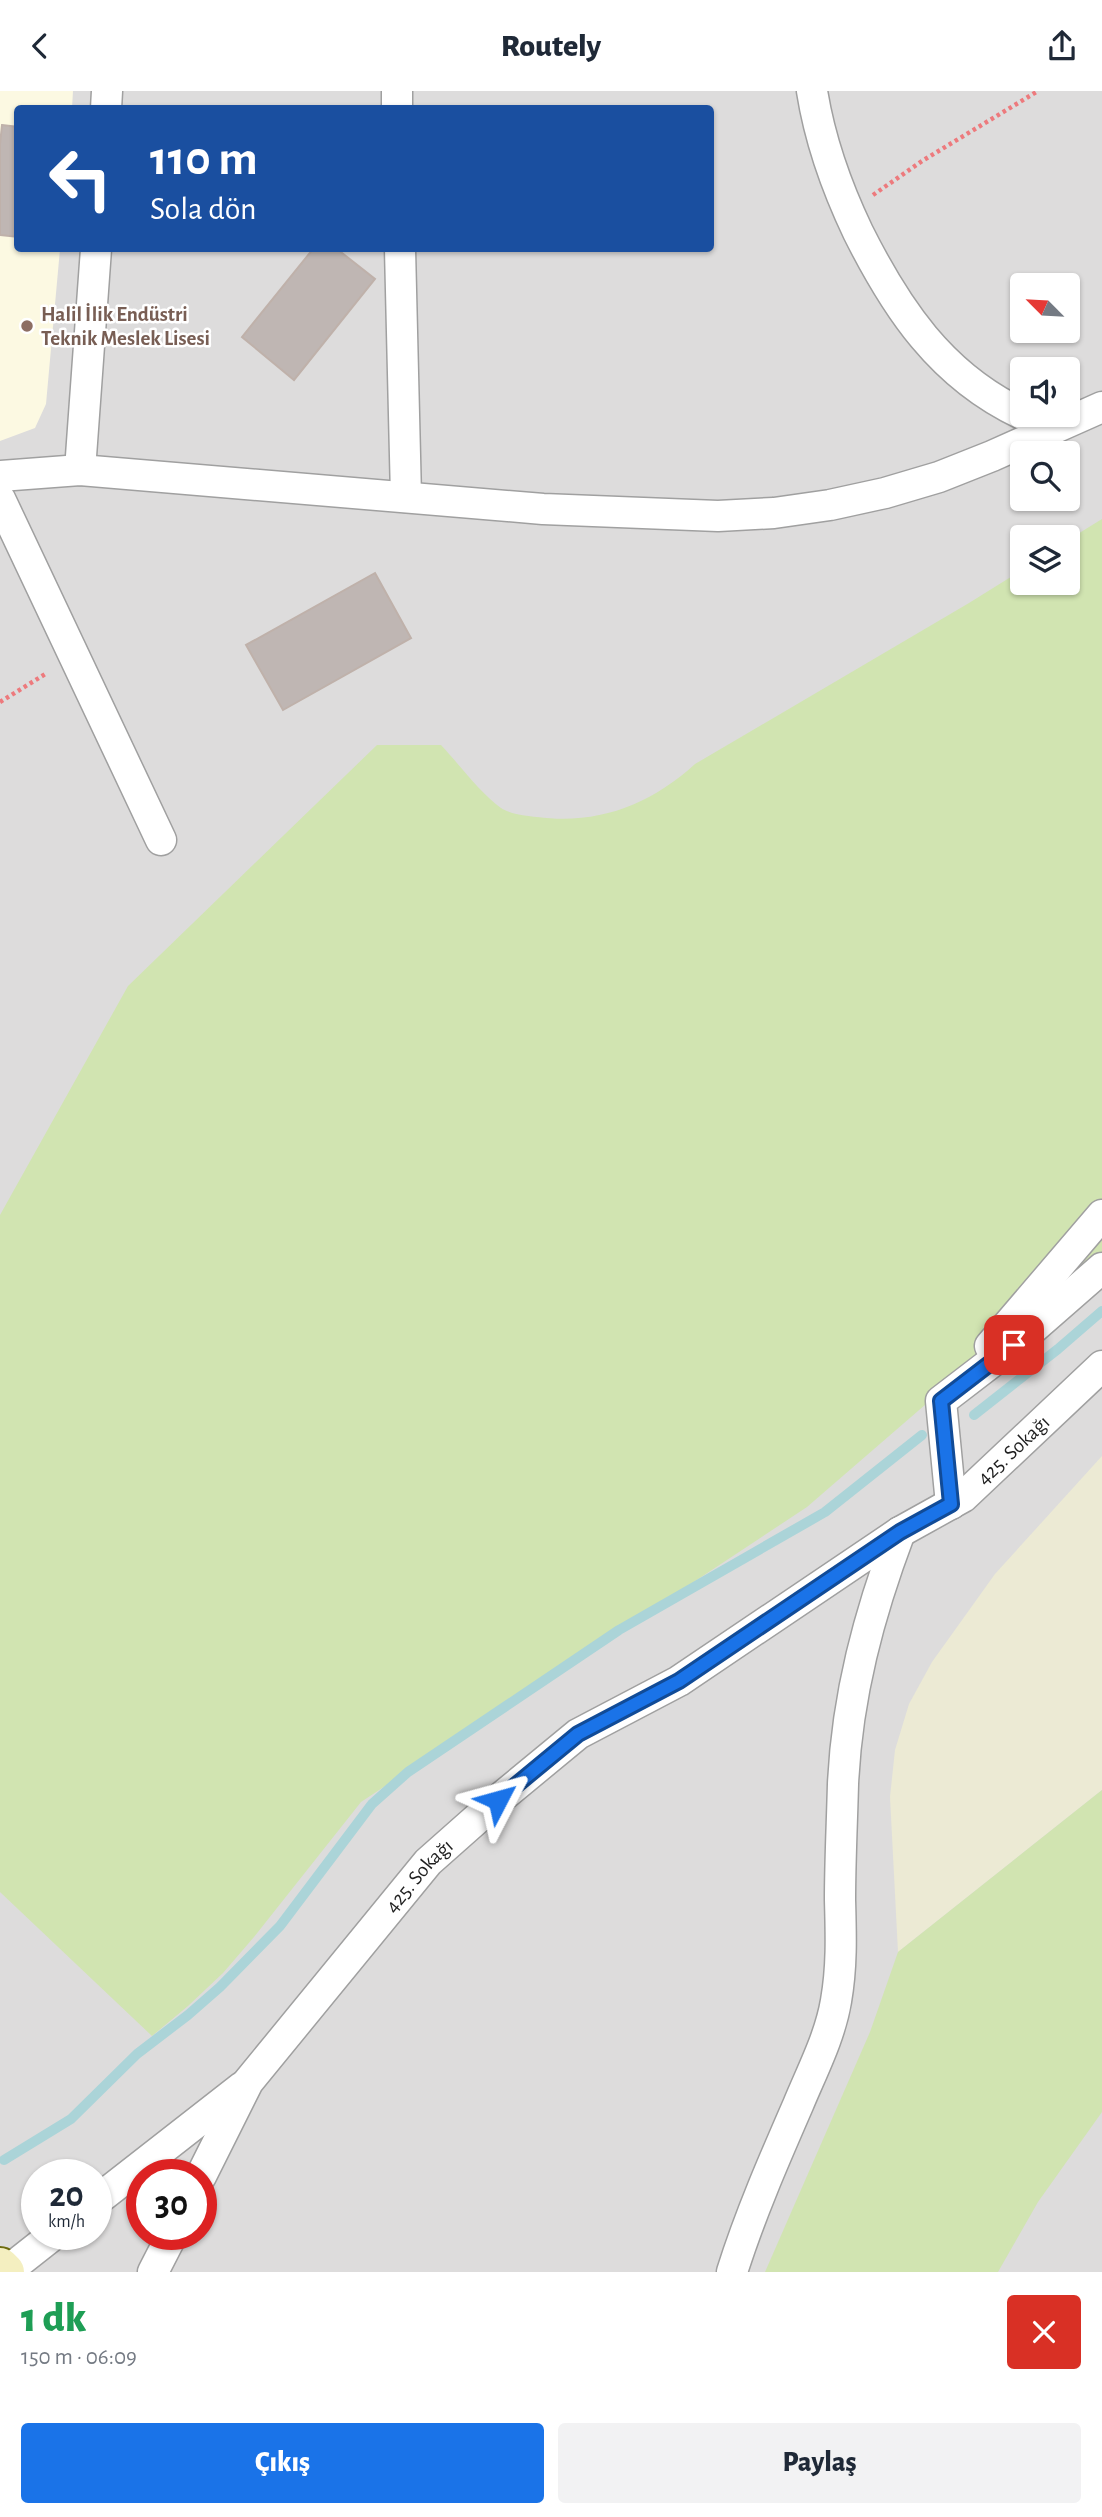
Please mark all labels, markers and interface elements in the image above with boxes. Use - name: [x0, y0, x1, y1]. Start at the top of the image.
- icon: back: [21, 27, 59, 65]
- icon: share: [1043, 27, 1081, 65]
- text: Routely: [501, 30, 601, 62]
- icon: left: [35, 133, 126, 224]
- text: 110 m: [150, 135, 258, 184]
- text: Sola dön: [150, 193, 257, 225]
- north arrow: [1010, 273, 1080, 343]
- map controls: [1010, 273, 1080, 595]
- place label: Halil İlik Endüstri Teknik Meslek Lisesi: [41, 303, 210, 349]
- marker: Halil İlik Endüstri Teknik Meslek Lisesi: [19, 318, 35, 334]
- button: sound: [1010, 357, 1080, 427]
- button: search: [1010, 441, 1080, 511]
- button: layers: [1010, 525, 1080, 595]
- pin: [984, 1315, 1044, 1375]
- icon: arrive: [995, 1326, 1033, 1364]
- street label: 425. Sokağı: [973, 1411, 1054, 1489]
- position arrow: [461, 1763, 535, 1837]
- street label: 425. Sokağı: [381, 1835, 457, 1917]
- speed limit sign: 30: [126, 2159, 217, 2250]
- text: 20: [49, 2178, 84, 2213]
- text: km/h: [48, 2213, 85, 2231]
- button: close: [1007, 2295, 1081, 2369]
- text: 1 dk: [21, 2297, 86, 2339]
- text: 150 m · 06:09: [21, 2346, 137, 2369]
- button: Çıkış: [21, 2423, 544, 2503]
- button: Paylaş: [558, 2423, 1081, 2503]

